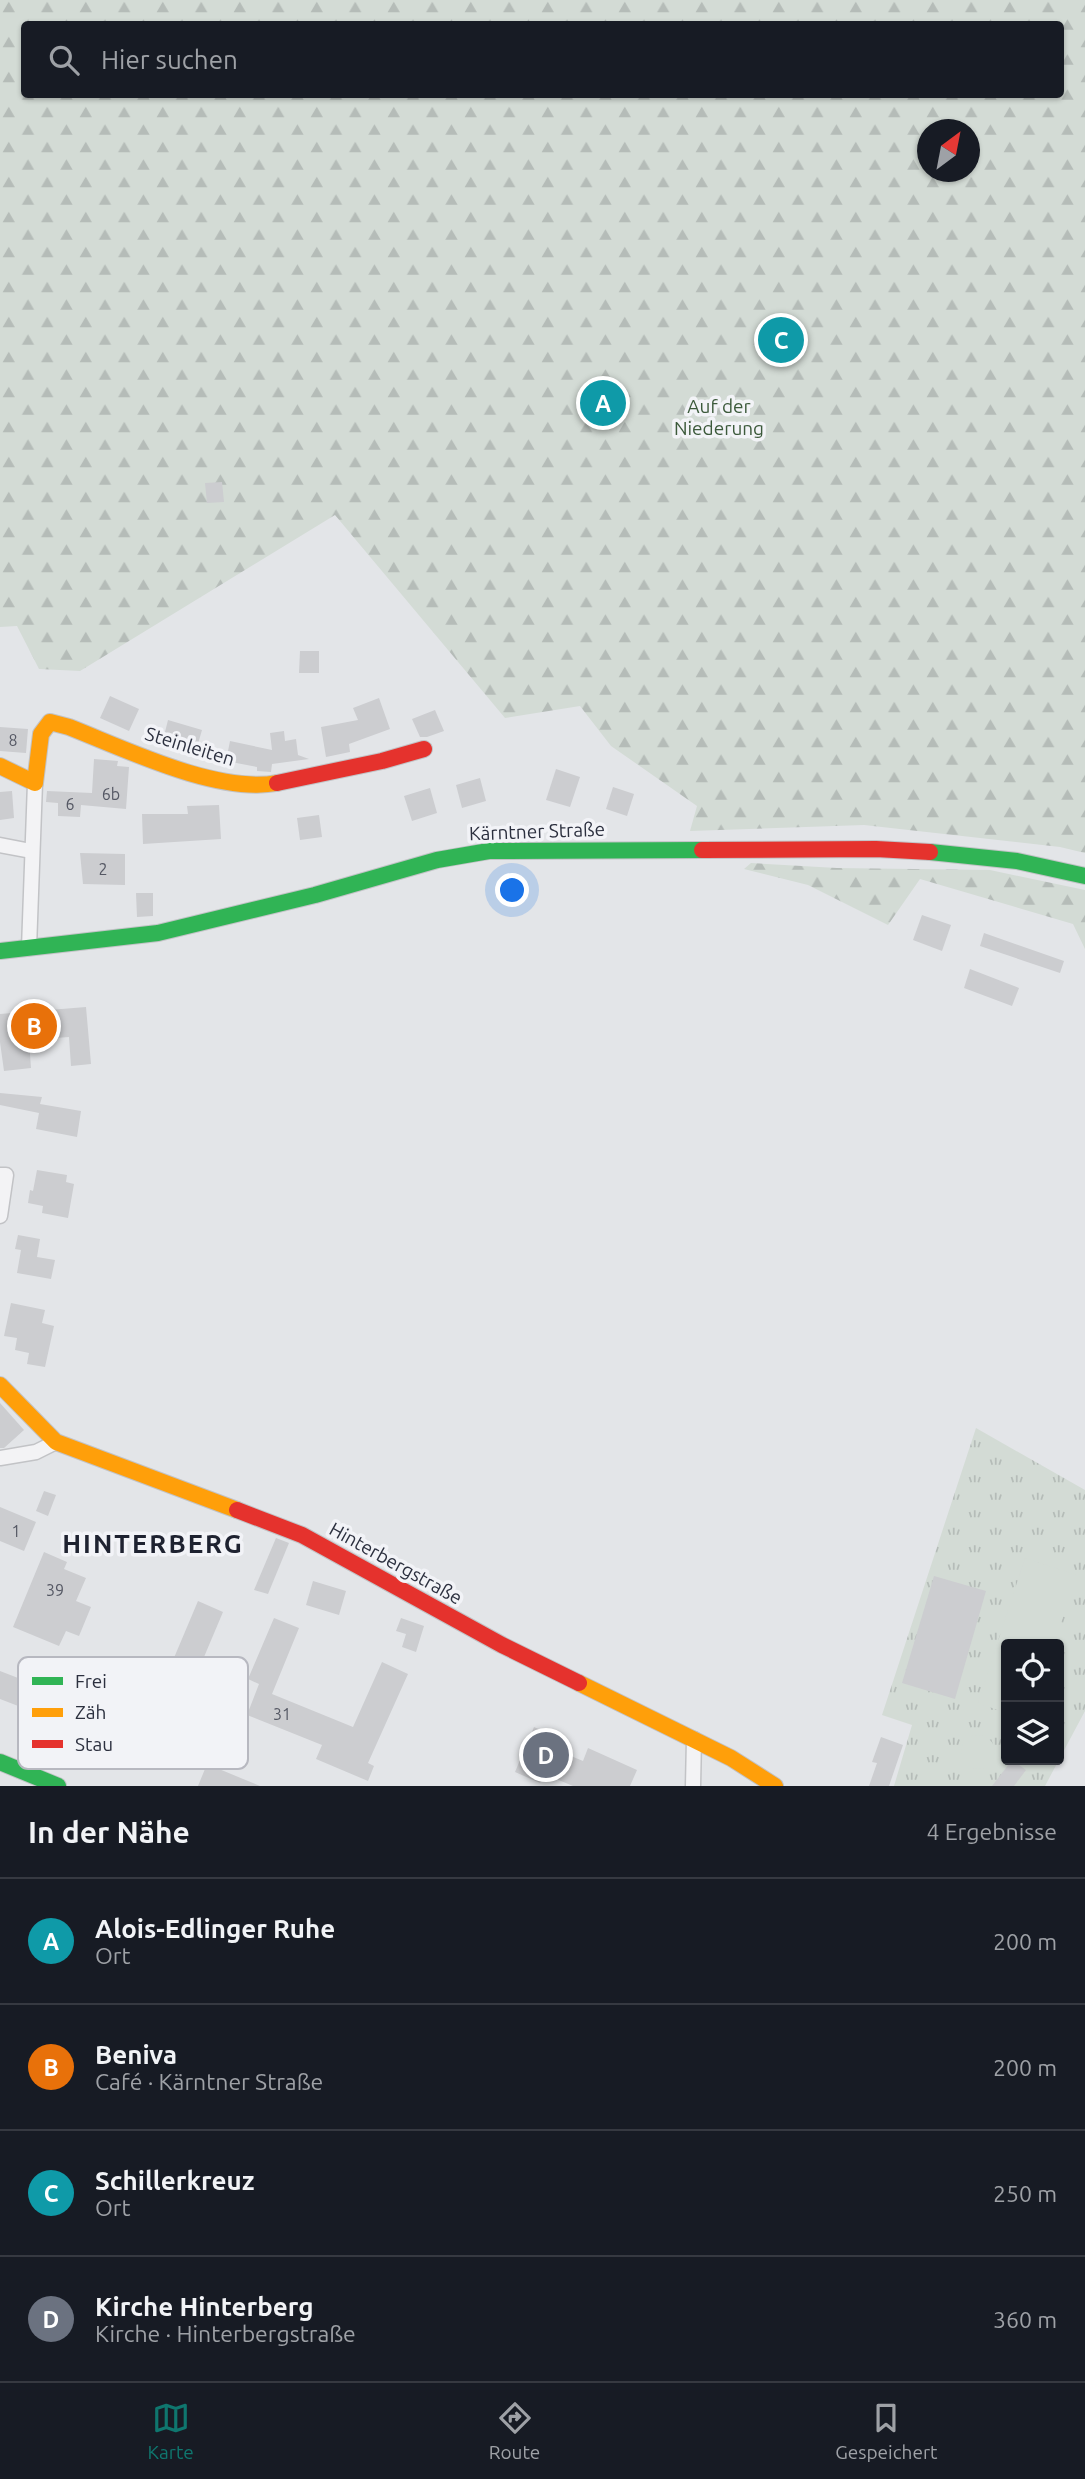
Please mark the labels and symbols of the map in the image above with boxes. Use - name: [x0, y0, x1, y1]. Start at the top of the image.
- north arrow: [917, 119, 980, 182]
- pin: C: [758, 314, 804, 366]
- pin: A: [580, 377, 626, 429]
- park label: Auf der Niederung: [674, 395, 764, 439]
- street label: Steinleiten: [143, 722, 237, 770]
- house number: 8: [8, 731, 18, 749]
- house number: 6b: [102, 785, 120, 803]
- house number: 6: [65, 795, 75, 813]
- street label: Kärntner Straße: [469, 818, 605, 844]
- house number: 2: [98, 860, 108, 878]
- your location: [495, 873, 529, 907]
- pin: B: [11, 1000, 57, 1052]
- street label: Hinterbergstraße: [326, 1517, 466, 1609]
- house number: 1: [11, 1522, 21, 1540]
- district label: HINTERBERG: [62, 1529, 244, 1558]
- house number: 39: [46, 1581, 64, 1599]
- legend: [18, 1657, 248, 1769]
- text: Frei: [75, 1670, 107, 1692]
- text: Zäh: [75, 1701, 106, 1723]
- house number: 31: [273, 1705, 291, 1723]
- pin: D: [523, 1729, 569, 1781]
- text: Stau: [75, 1733, 113, 1755]

